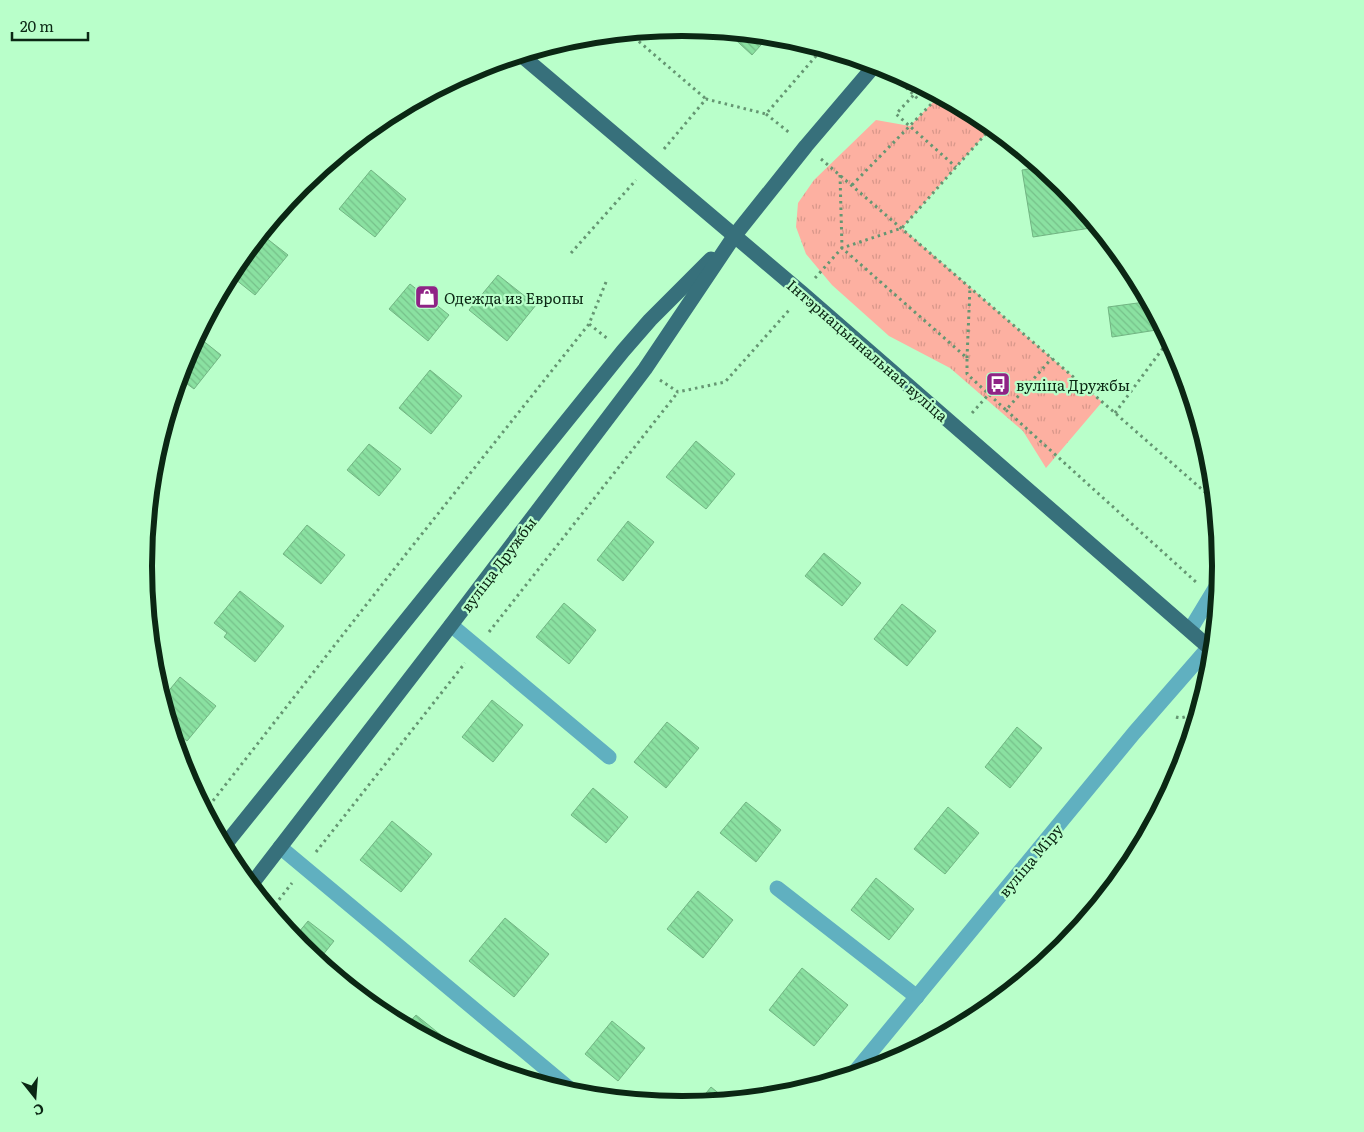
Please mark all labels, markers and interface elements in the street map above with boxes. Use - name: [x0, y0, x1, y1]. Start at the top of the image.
- scale bar: [12, 10, 89, 42]
- text: 20 m: [20, 14, 54, 37]
- street label: Інтэрнацыянальная вуліца: [782, 273, 954, 427]
- shop icon: Одежда из Европы: [414, 284, 440, 310]
- place label: Одежда из Европы: [444, 286, 584, 309]
- bus stop icon: вуліца Дружбы: [985, 371, 1011, 397]
- place label: вуліца Дружбы: [1016, 373, 1130, 396]
- street label: вуліца Дружбы: [455, 512, 541, 616]
- street label: вуліца Міру: [992, 818, 1068, 902]
- north arrow: [10, 1072, 60, 1122]
- text: С: [31, 1099, 47, 1121]

